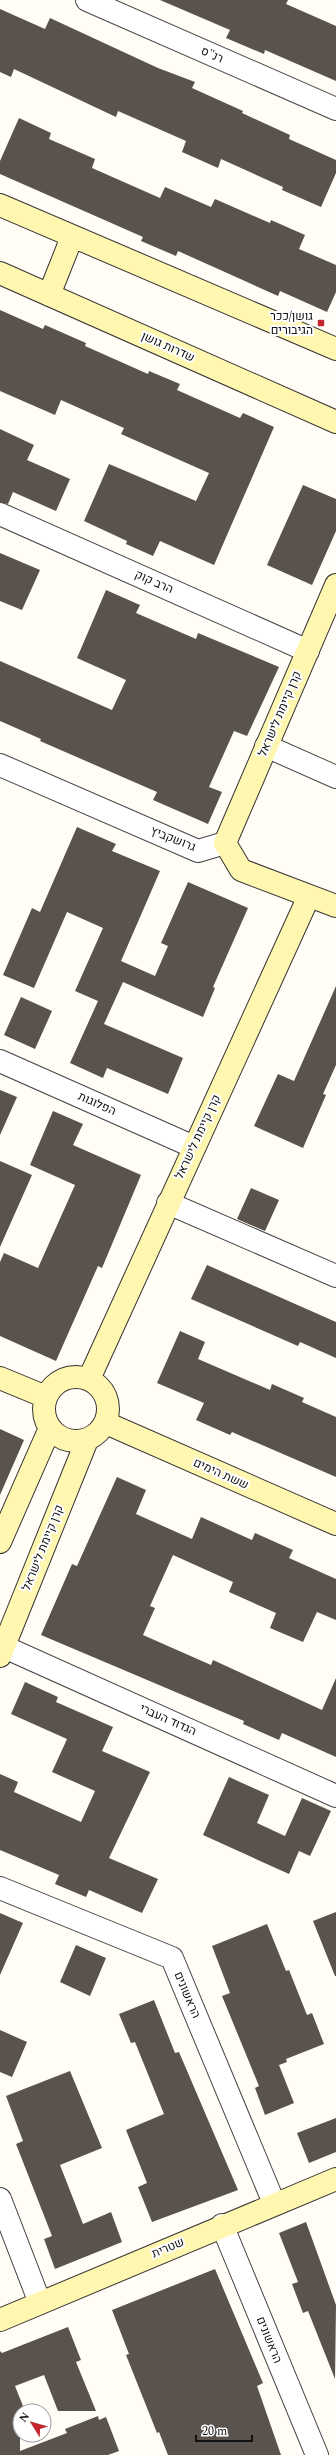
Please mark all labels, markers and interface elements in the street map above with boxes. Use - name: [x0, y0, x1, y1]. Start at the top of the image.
- street label: רנ"ס: [197, 42, 227, 68]
- place label: גושן/ככר הגיבורים: [270, 307, 313, 340]
- marker: גושן/ככר הגיבורים: [316, 318, 326, 328]
- street label: שדרות גושן: [138, 327, 198, 367]
- street label: הרב קוק: [132, 565, 176, 599]
- street label: קרן קיימת לישראל: [253, 668, 307, 760]
- street label: גרושקביץ: [147, 821, 199, 857]
- street label: הפלוגות: [75, 1087, 119, 1121]
- street label: קרן קיימת לישראל: [170, 1091, 226, 1183]
- street label: ששת הימים: [190, 1453, 252, 1495]
- street label: קרן קיימת לישראל: [17, 1502, 69, 1594]
- street label: הגדוד העברי: [136, 1699, 200, 1741]
- street label: הראשונים: [169, 1969, 205, 2021]
- street label: שטרית: [149, 2233, 187, 2263]
- street label: הראשונים: [251, 2314, 287, 2366]
- north arrow: [12, 2403, 52, 2443]
- text: N: [15, 2409, 34, 2426]
- scale bar: [196, 2417, 252, 2443]
- text: 20 m: [202, 2422, 227, 2441]

